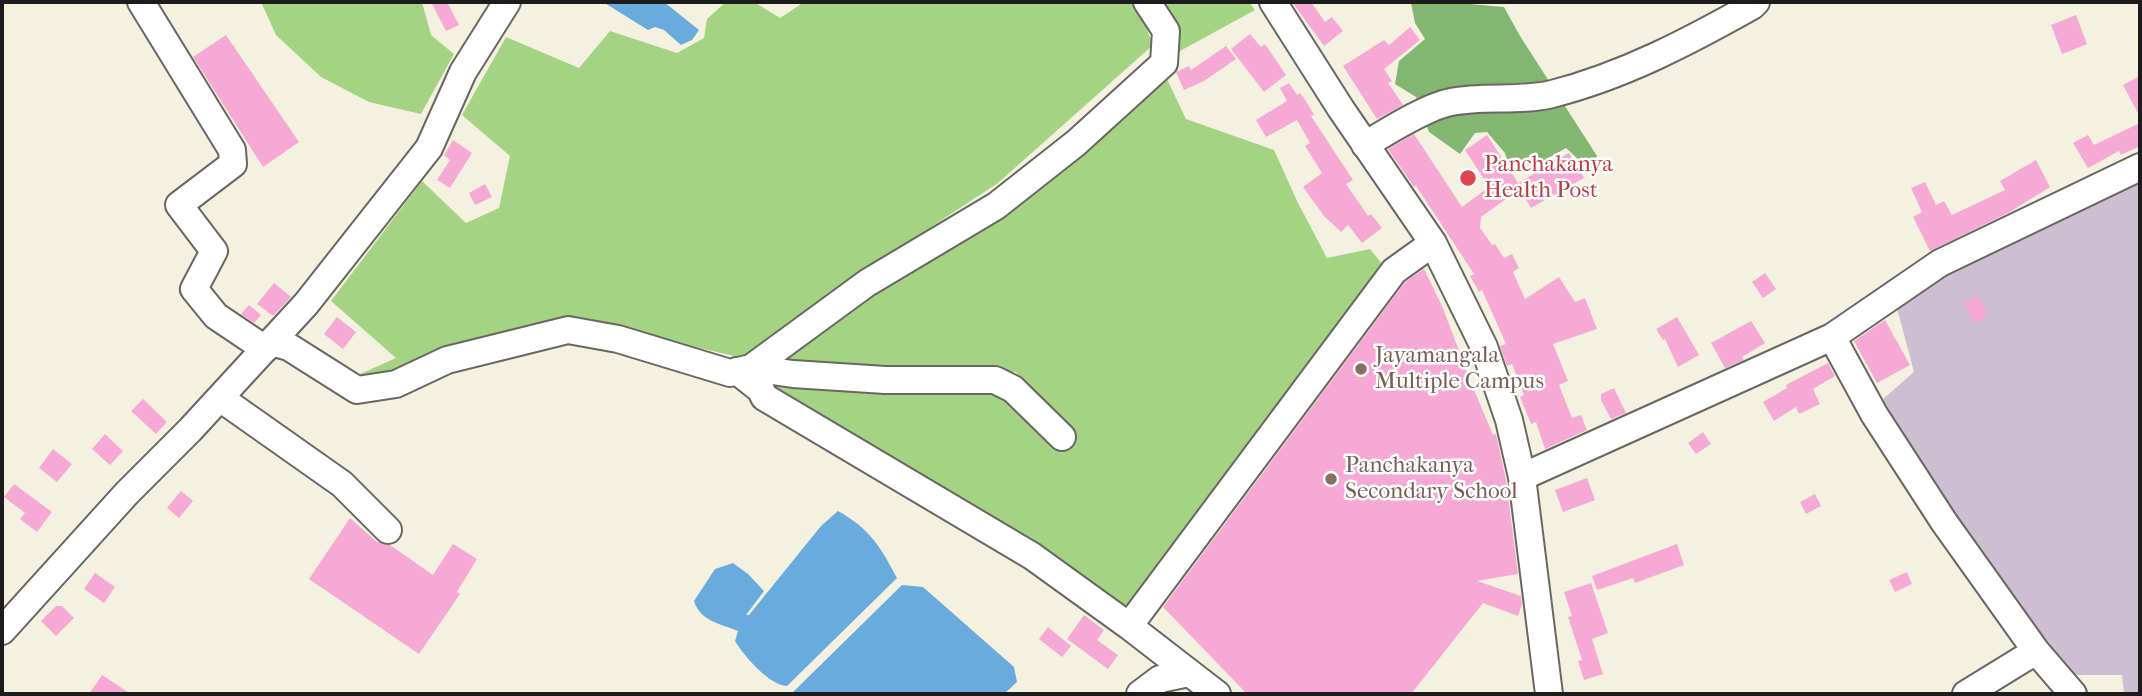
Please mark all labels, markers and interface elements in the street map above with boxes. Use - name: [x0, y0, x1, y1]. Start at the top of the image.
- place label: Panchakanya Health Post: [1484, 151, 1613, 205]
- marker: Panchakanya Health Post: [1458, 168, 1478, 188]
- place label: Jayamangala Multiple Campus: [1375, 342, 1544, 396]
- marker: Jayamangala Multiple Campus: [1353, 361, 1369, 377]
- place label: Panchakanya Secondary School: [1345, 452, 1518, 506]
- marker: Panchakanya Secondary School: [1323, 471, 1339, 487]

